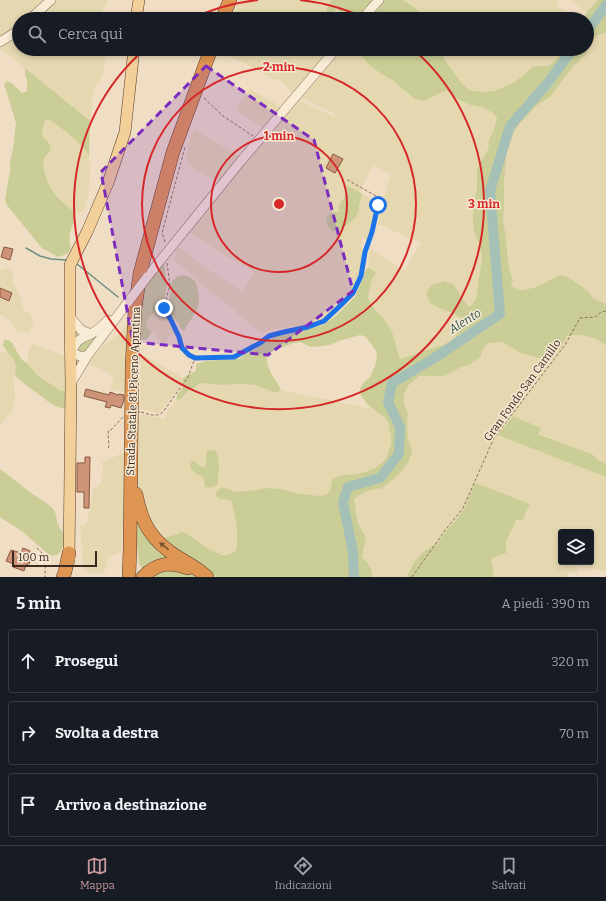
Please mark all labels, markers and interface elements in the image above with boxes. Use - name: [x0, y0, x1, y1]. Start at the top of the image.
- search box: [12, 12, 594, 56]
- icon: search: [26, 23, 48, 45]
- text: Cerca qui: [58, 25, 123, 43]
- text: 2 min: [263, 60, 295, 74]
- text: 1 min: [264, 129, 294, 143]
- route start: [369, 196, 387, 214]
- centre of rings: [272, 197, 286, 211]
- text: 3 min: [468, 197, 500, 211]
- route end: [155, 299, 173, 317]
- street label: Strada Statale 81 Piceno Aprutina: [124, 306, 143, 476]
- water label: Alento: [446, 306, 484, 337]
- street label: Gran Fondo San Camillo: [481, 337, 564, 444]
- map controls: [558, 529, 594, 565]
- button: layers: [558, 529, 594, 565]
- one-way arrow: [158, 542, 169, 551]
- scale bar: [12, 549, 97, 568]
- text: 100 m: [18, 551, 49, 564]
- text: 5 min: [16, 593, 61, 614]
- text: A piedi · 390 m: [502, 596, 590, 611]
- icon: ahead: [17, 650, 39, 672]
- text: Prosegui: [55, 652, 118, 670]
- text: 320 m: [551, 654, 589, 669]
- icon: right: [17, 722, 39, 744]
- text: Svolta a destra: [55, 724, 159, 742]
- text: 70 m: [559, 726, 589, 741]
- icon: arrive: [17, 794, 39, 816]
- text: Arrivo a destinazione: [55, 796, 207, 814]
- tab: Mappa: [80, 855, 115, 892]
- tab: Indicazioni: [275, 855, 332, 892]
- tab: Salvati: [492, 855, 526, 892]

